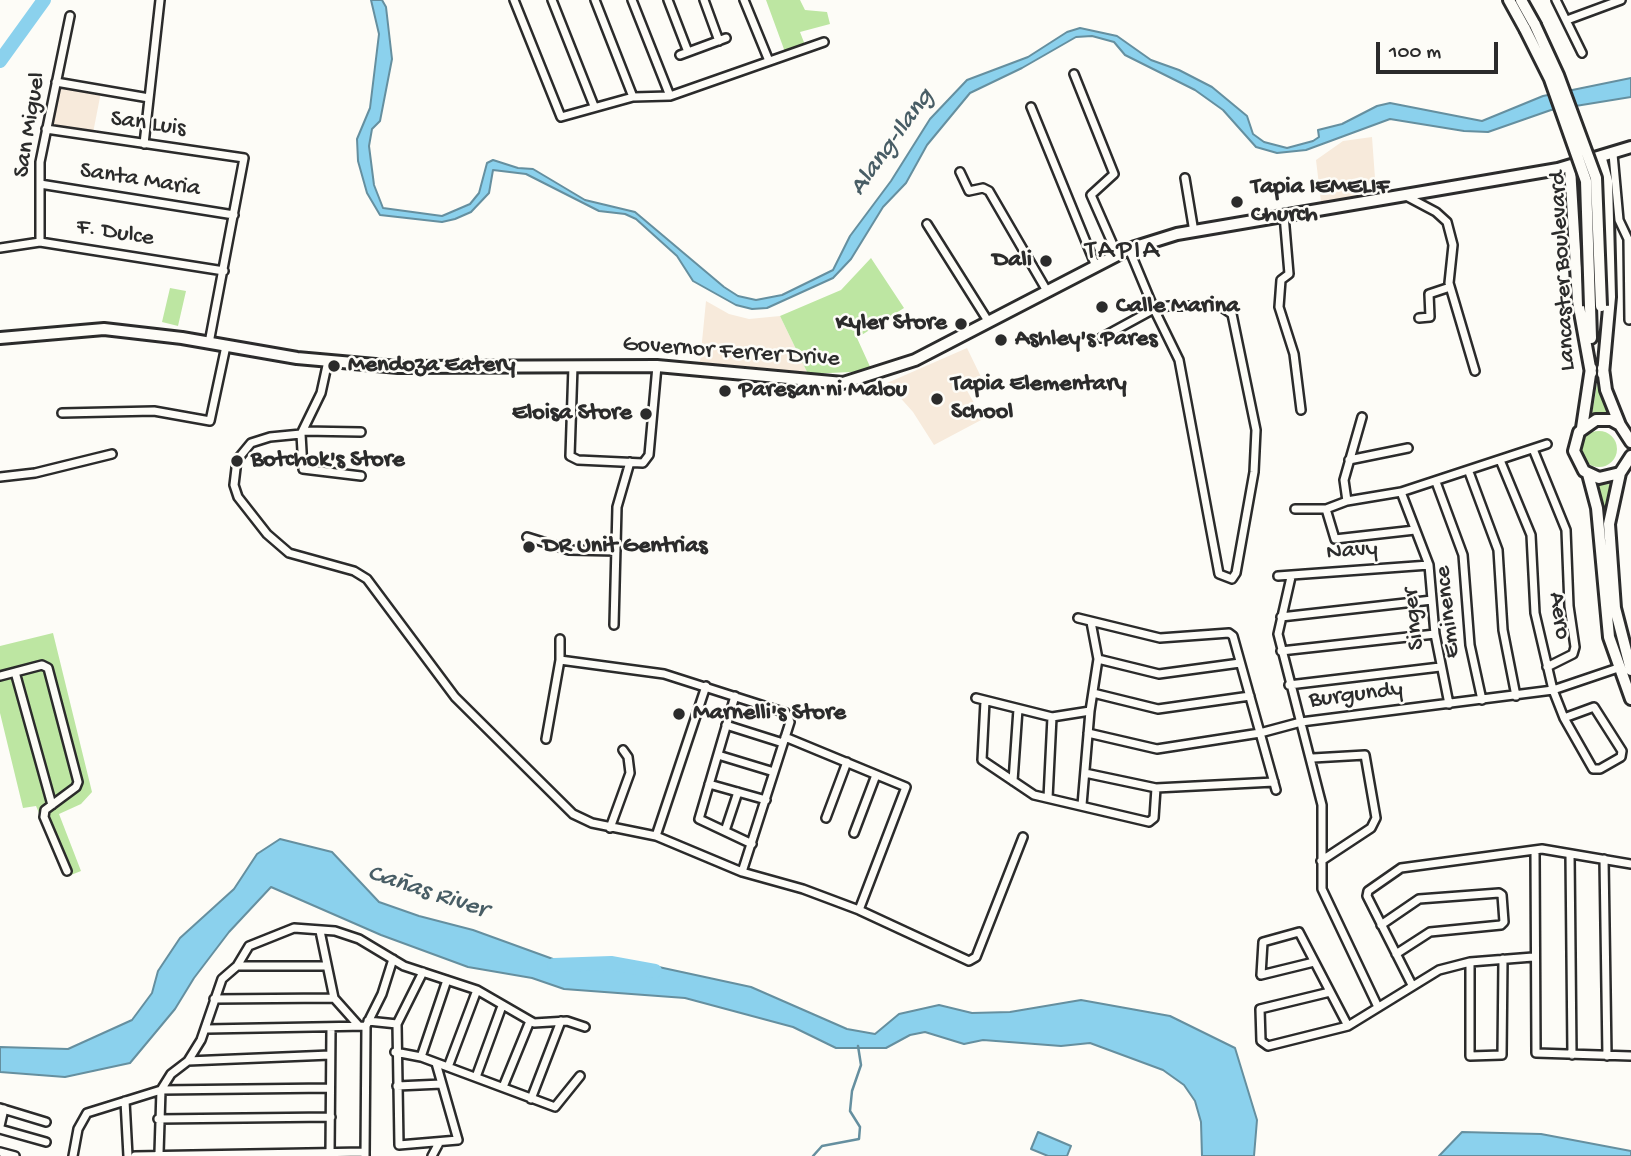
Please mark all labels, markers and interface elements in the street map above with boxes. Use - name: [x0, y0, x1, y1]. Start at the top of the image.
- scale bar: [1379, 28, 1502, 72]
- text: 100 m: [1389, 41, 1441, 66]
- street label: San Miguel: [8, 70, 54, 180]
- water label: Alang-Ilang: [844, 84, 942, 202]
- street label: San Luis: [109, 105, 187, 145]
- street label: Santa Maria: [78, 157, 202, 205]
- street label: Lancaster Boulevard: [1544, 170, 1584, 372]
- place label: Tapia IEMELIF Church: [1251, 174, 1389, 230]
- marker: Tapia IEMELIF Church: [1229, 194, 1245, 210]
- street label: F. Dulce: [74, 214, 156, 254]
- district label: TAPIA: [1086, 236, 1160, 270]
- place label: Dali: [993, 247, 1032, 275]
- marker: Dali: [1038, 253, 1054, 269]
- place label: Calle Marina: [1116, 293, 1239, 321]
- marker: Calle Marina: [1094, 299, 1110, 315]
- place label: Kyler Store: [836, 310, 947, 338]
- marker: Kyler Store: [953, 316, 969, 332]
- place label: Ashley's Pares: [1015, 326, 1157, 354]
- street label: Governor Ferrer Drive: [621, 331, 841, 375]
- marker: Ashley's Pares: [993, 332, 1009, 348]
- place label: Mendoza Eatery: [348, 352, 515, 380]
- marker: Mendoza Eatery: [326, 358, 342, 374]
- place label: Tapia Elementary School: [951, 371, 1126, 427]
- place label: Paresan ni Malou: [739, 377, 907, 405]
- marker: Paresan ni Malou: [717, 383, 733, 399]
- marker: Tapia Elementary School: [929, 391, 945, 407]
- place label: Eloisa Store: [512, 400, 632, 428]
- marker: Eloisa Store: [638, 406, 654, 422]
- place label: Botchok's Store: [251, 447, 405, 475]
- marker: Botchok's Store: [229, 453, 245, 469]
- place label: DR Unit Gentrias: [543, 533, 707, 561]
- street label: Navy: [1325, 535, 1379, 569]
- marker: DR Unit Gentrias: [521, 539, 537, 555]
- street label: Eminence: [1430, 564, 1468, 660]
- street label: Singer: [1397, 587, 1433, 651]
- street label: Aero: [1540, 590, 1576, 642]
- street label: Burgundy: [1307, 676, 1405, 716]
- place label: Marnelli's Store: [693, 700, 846, 728]
- marker: Marnelli's Store: [671, 706, 687, 722]
- water label: Cañas River: [363, 859, 491, 927]

